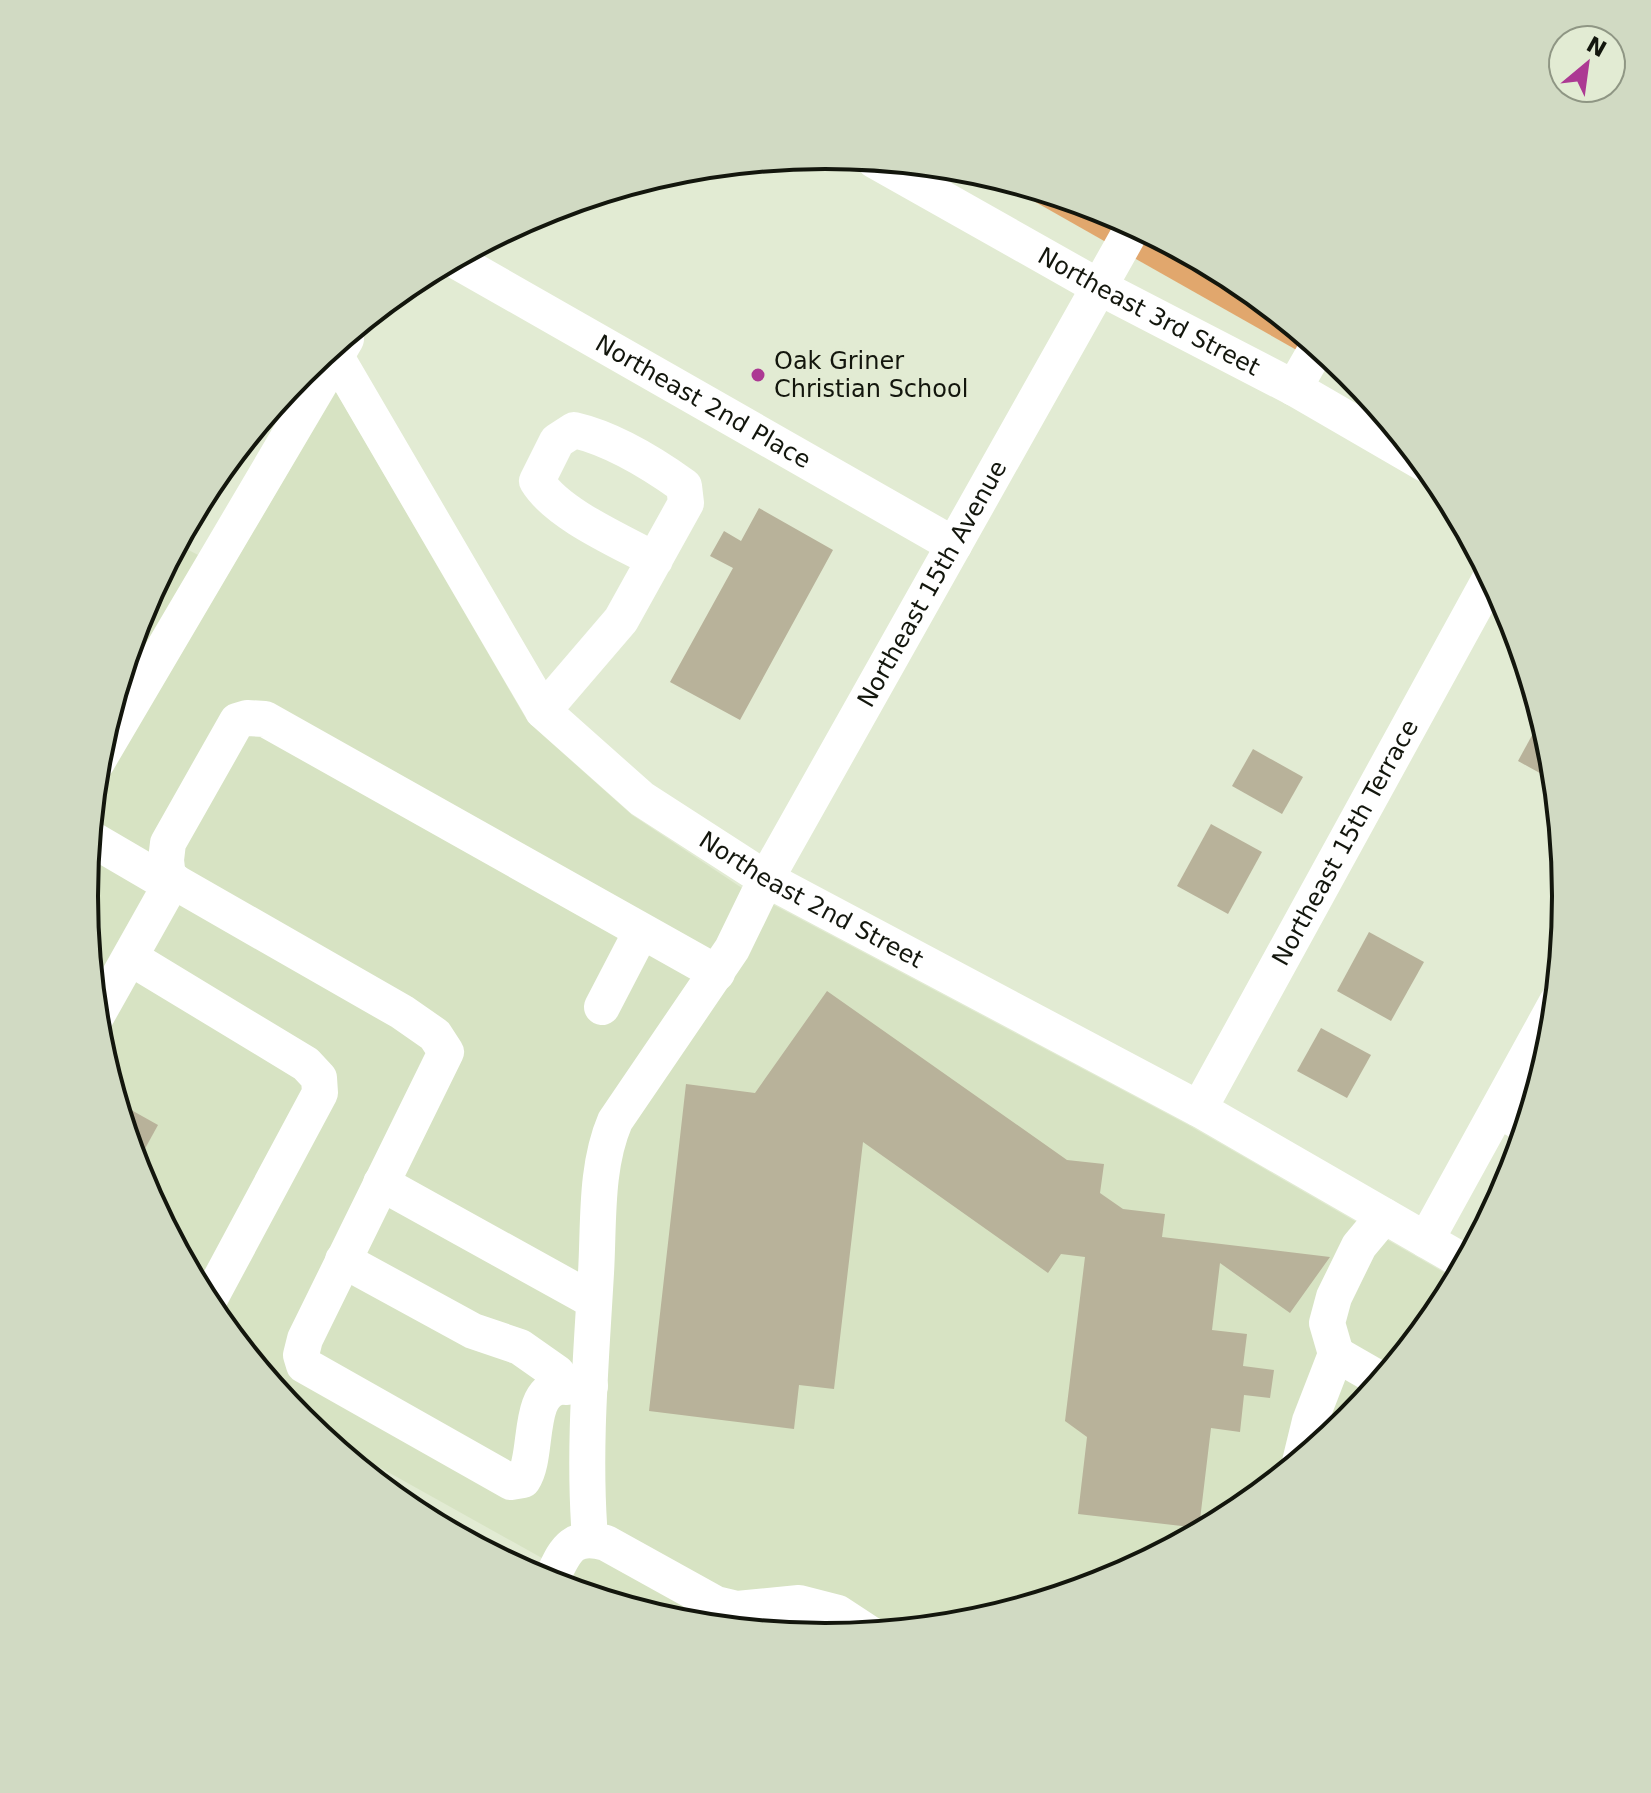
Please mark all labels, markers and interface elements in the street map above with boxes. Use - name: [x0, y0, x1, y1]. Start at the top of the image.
- north arrow: [1547, 24, 1627, 104]
- text: N: [1582, 32, 1611, 62]
- street label: Northeast 3rd Street: [1033, 242, 1264, 382]
- street label: Northeast 2nd Place: [590, 329, 816, 474]
- place label: Oak Griner Christian School: [774, 347, 968, 403]
- marker: Oak Griner Christian School: [749, 366, 767, 384]
- street label: Northeast 15th Avenue: [852, 456, 1013, 712]
- street label: Northeast 15th Terrace: [1266, 715, 1424, 970]
- street label: Northeast 2nd Street: [694, 826, 928, 974]

